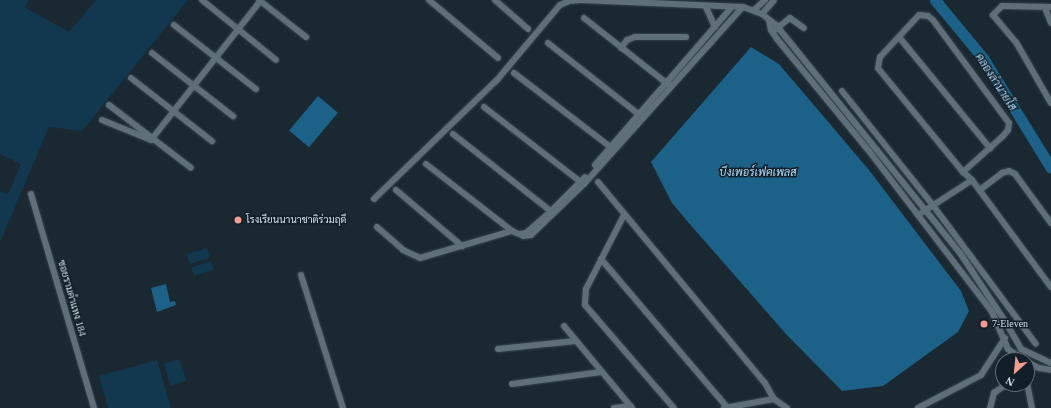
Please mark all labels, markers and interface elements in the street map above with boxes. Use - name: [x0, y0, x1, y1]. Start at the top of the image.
- water label: คลองลำนายโส: [973, 51, 1019, 113]
- water label: บึงเพอร์เฟคเพลส: [719, 165, 797, 179]
- place label: โรงเรียนนานาชาติร่วมฤดี: [246, 214, 346, 226]
- marker: โรงเรียนนานาชาติร่วมฤดี: [233, 215, 243, 225]
- street label: ซอยรามคำแหง 184: [55, 259, 89, 337]
- place label: 7-Eleven: [992, 318, 1028, 330]
- marker: 7-Eleven: [979, 319, 989, 329]
- north arrow: [995, 352, 1035, 392]
- text: N: [1004, 375, 1016, 389]

